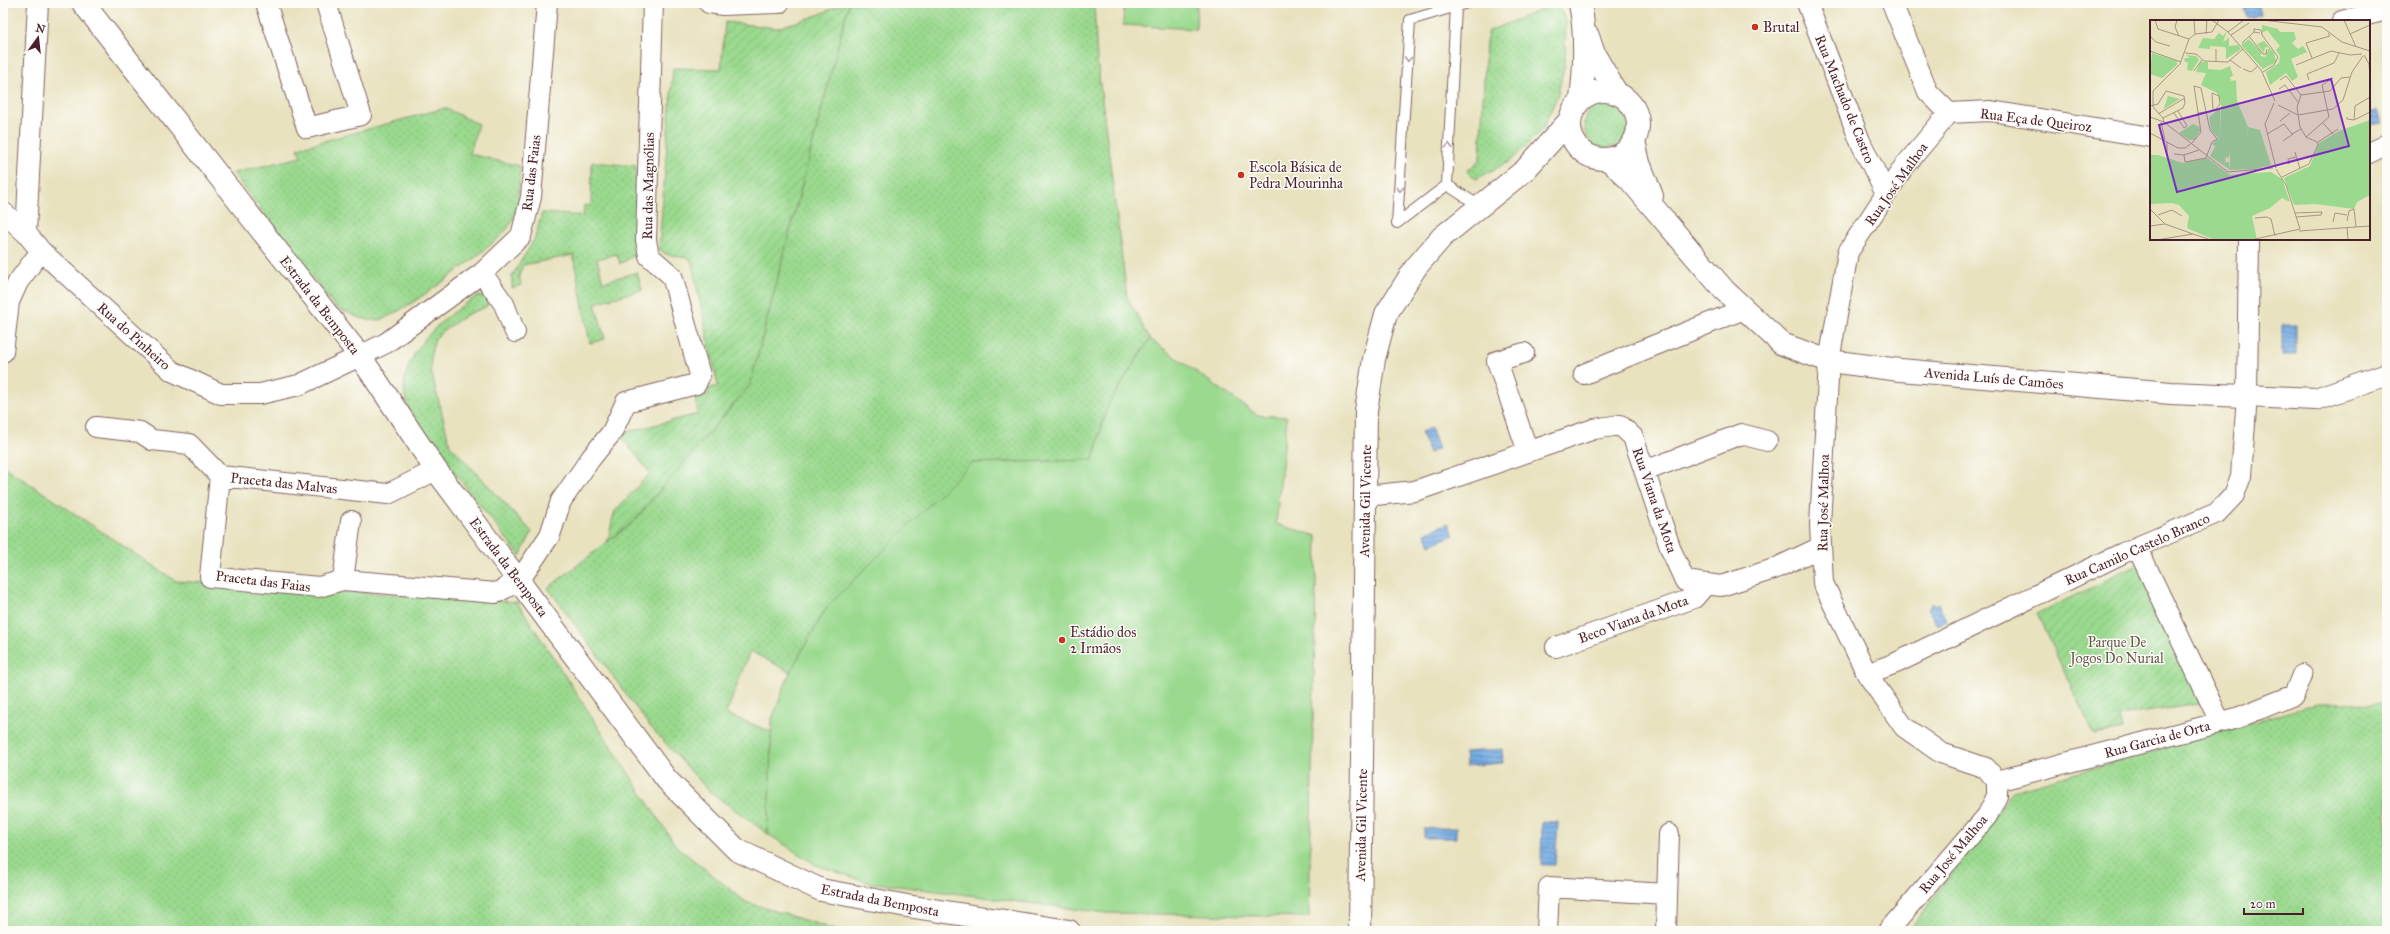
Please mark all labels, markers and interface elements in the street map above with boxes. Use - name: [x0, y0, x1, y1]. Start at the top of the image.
- north arrow: [18, 18, 58, 58]
- place label: Brutal: [1763, 19, 1800, 36]
- inset map: [2150, 20, 2370, 240]
- text: N: [34, 21, 47, 36]
- marker: Brutal: [1750, 22, 1760, 32]
- street label: Rua Machado de Castro: [1811, 32, 1878, 166]
- one-way arrow: [1403, 56, 1412, 62]
- street label: Rua Eça de Queiroz: [1979, 105, 2093, 136]
- street label: Rua das Magnólias: [639, 132, 658, 240]
- street label: Rua das Faias: [518, 134, 545, 212]
- street label: Rua José Malhoa: [1861, 139, 1932, 230]
- one-way arrow: [1445, 143, 1454, 149]
- place label: Escola Básica de Pedra Mourinha: [1249, 159, 1343, 192]
- marker: Escola Básica de Pedra Mourinha: [1236, 170, 1246, 180]
- one-way arrow: [1395, 186, 1404, 192]
- street label: Estrada da Bemposta: [276, 253, 363, 358]
- street label: Rua do Pinheiro: [94, 299, 174, 374]
- street label: Avenida Luís de Camões: [1923, 364, 2064, 393]
- street label: Avenida Gil Vicente: [1356, 444, 1375, 559]
- street label: Rua Viana da Mota: [1629, 445, 1681, 555]
- street label: Rua José Malhoa: [1814, 454, 1834, 552]
- street label: Praceta das Malvas: [230, 469, 338, 498]
- street label: Rua Camilo Castelo Branco: [2062, 510, 2213, 589]
- street label: Estrada da Bemposta: [466, 514, 552, 620]
- street label: Praceta das Faias: [215, 567, 311, 596]
- street label: Beco Viana da Mota: [1576, 592, 1690, 647]
- place label: Estádio dos 2 Irmãos: [1070, 624, 1136, 657]
- park label: Parque De Jogos Do Nurial: [2068, 634, 2164, 668]
- marker: Estádio dos 2 Irmãos: [1057, 635, 1067, 645]
- street label: Rua Garcia de Orta: [2102, 717, 2212, 762]
- street label: Avenida Gil Vicente: [1352, 768, 1371, 883]
- street label: Rua José Malhoa: [1916, 811, 1992, 898]
- street label: Estrada da Bemposta: [819, 881, 941, 920]
- scale bar: [2244, 890, 2303, 916]
- text: 20 m: [2250, 897, 2276, 911]

